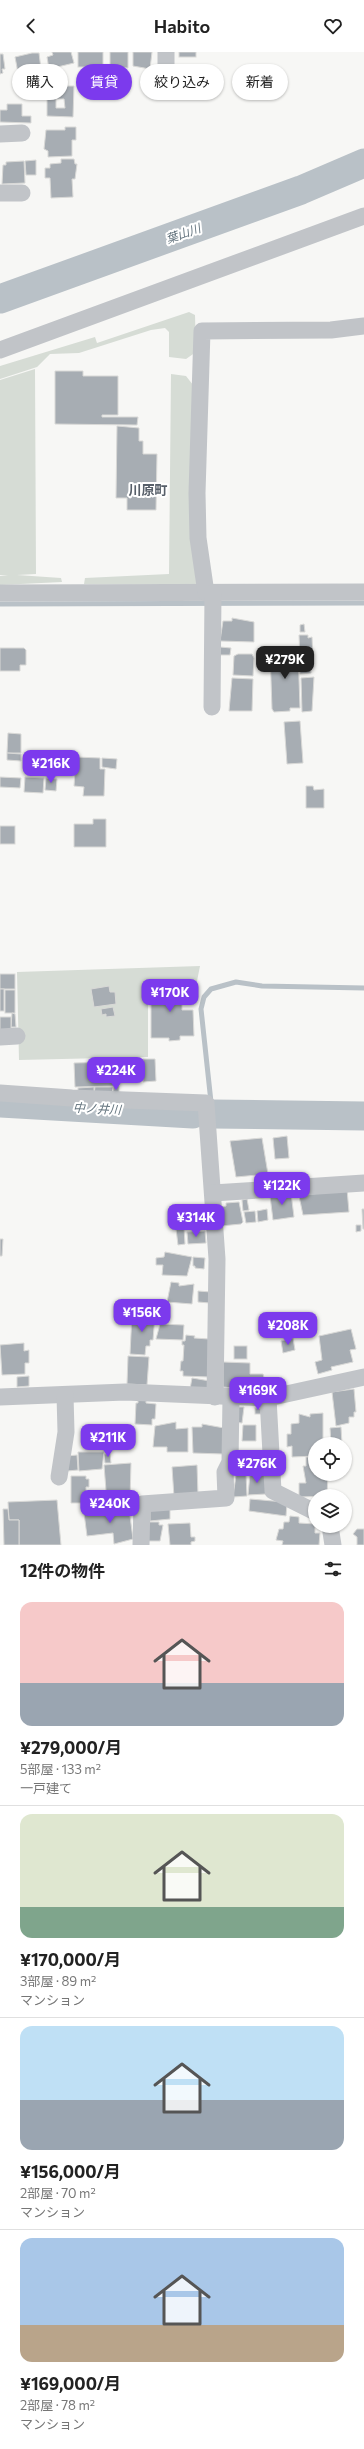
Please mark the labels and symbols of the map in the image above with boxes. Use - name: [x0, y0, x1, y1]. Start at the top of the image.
- water label: 葉山川: [164, 220, 204, 246]
- district label: 川原町: [128, 482, 168, 498]
- pin: ¥279K: [257, 646, 313, 680]
- pin: ¥216K: [23, 750, 79, 784]
- pin: ¥170K: [142, 979, 198, 1013]
- pin: ¥224K: [88, 1057, 144, 1091]
- water label: 中ノ井川: [73, 1100, 123, 1116]
- pin: ¥122K: [254, 1172, 310, 1206]
- pin: ¥314K: [168, 1204, 224, 1238]
- pin: ¥156K: [114, 1299, 170, 1333]
- pin: ¥208K: [260, 1312, 316, 1346]
- pin: ¥169K: [230, 1377, 286, 1411]
- pin: ¥211K: [80, 1424, 136, 1458]
- pin: ¥276K: [229, 1450, 285, 1484]
- pin: ¥240K: [82, 1490, 138, 1524]

